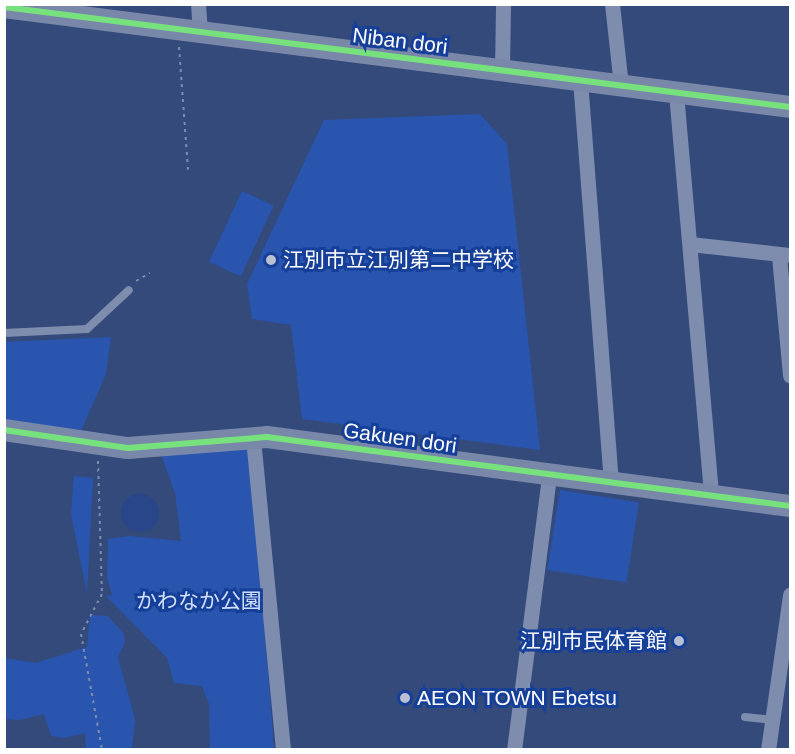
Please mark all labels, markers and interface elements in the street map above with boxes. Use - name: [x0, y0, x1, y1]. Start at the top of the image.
- street label: Niban dori: [351, 23, 449, 59]
- place label: 江別市立江別第二中学校: [283, 247, 514, 273]
- marker: 江別市立江別第二中学校: [264, 253, 278, 267]
- street label: Gakuen dori: [342, 418, 458, 458]
- park label: かわなか公園: [136, 588, 262, 614]
- place label: 江別市民体育館: [520, 628, 667, 654]
- marker: 江別市民体育館: [672, 634, 686, 648]
- place label: AEON TOWN Ebetsu: [417, 685, 617, 711]
- marker: AEON TOWN Ebetsu: [398, 691, 412, 705]

